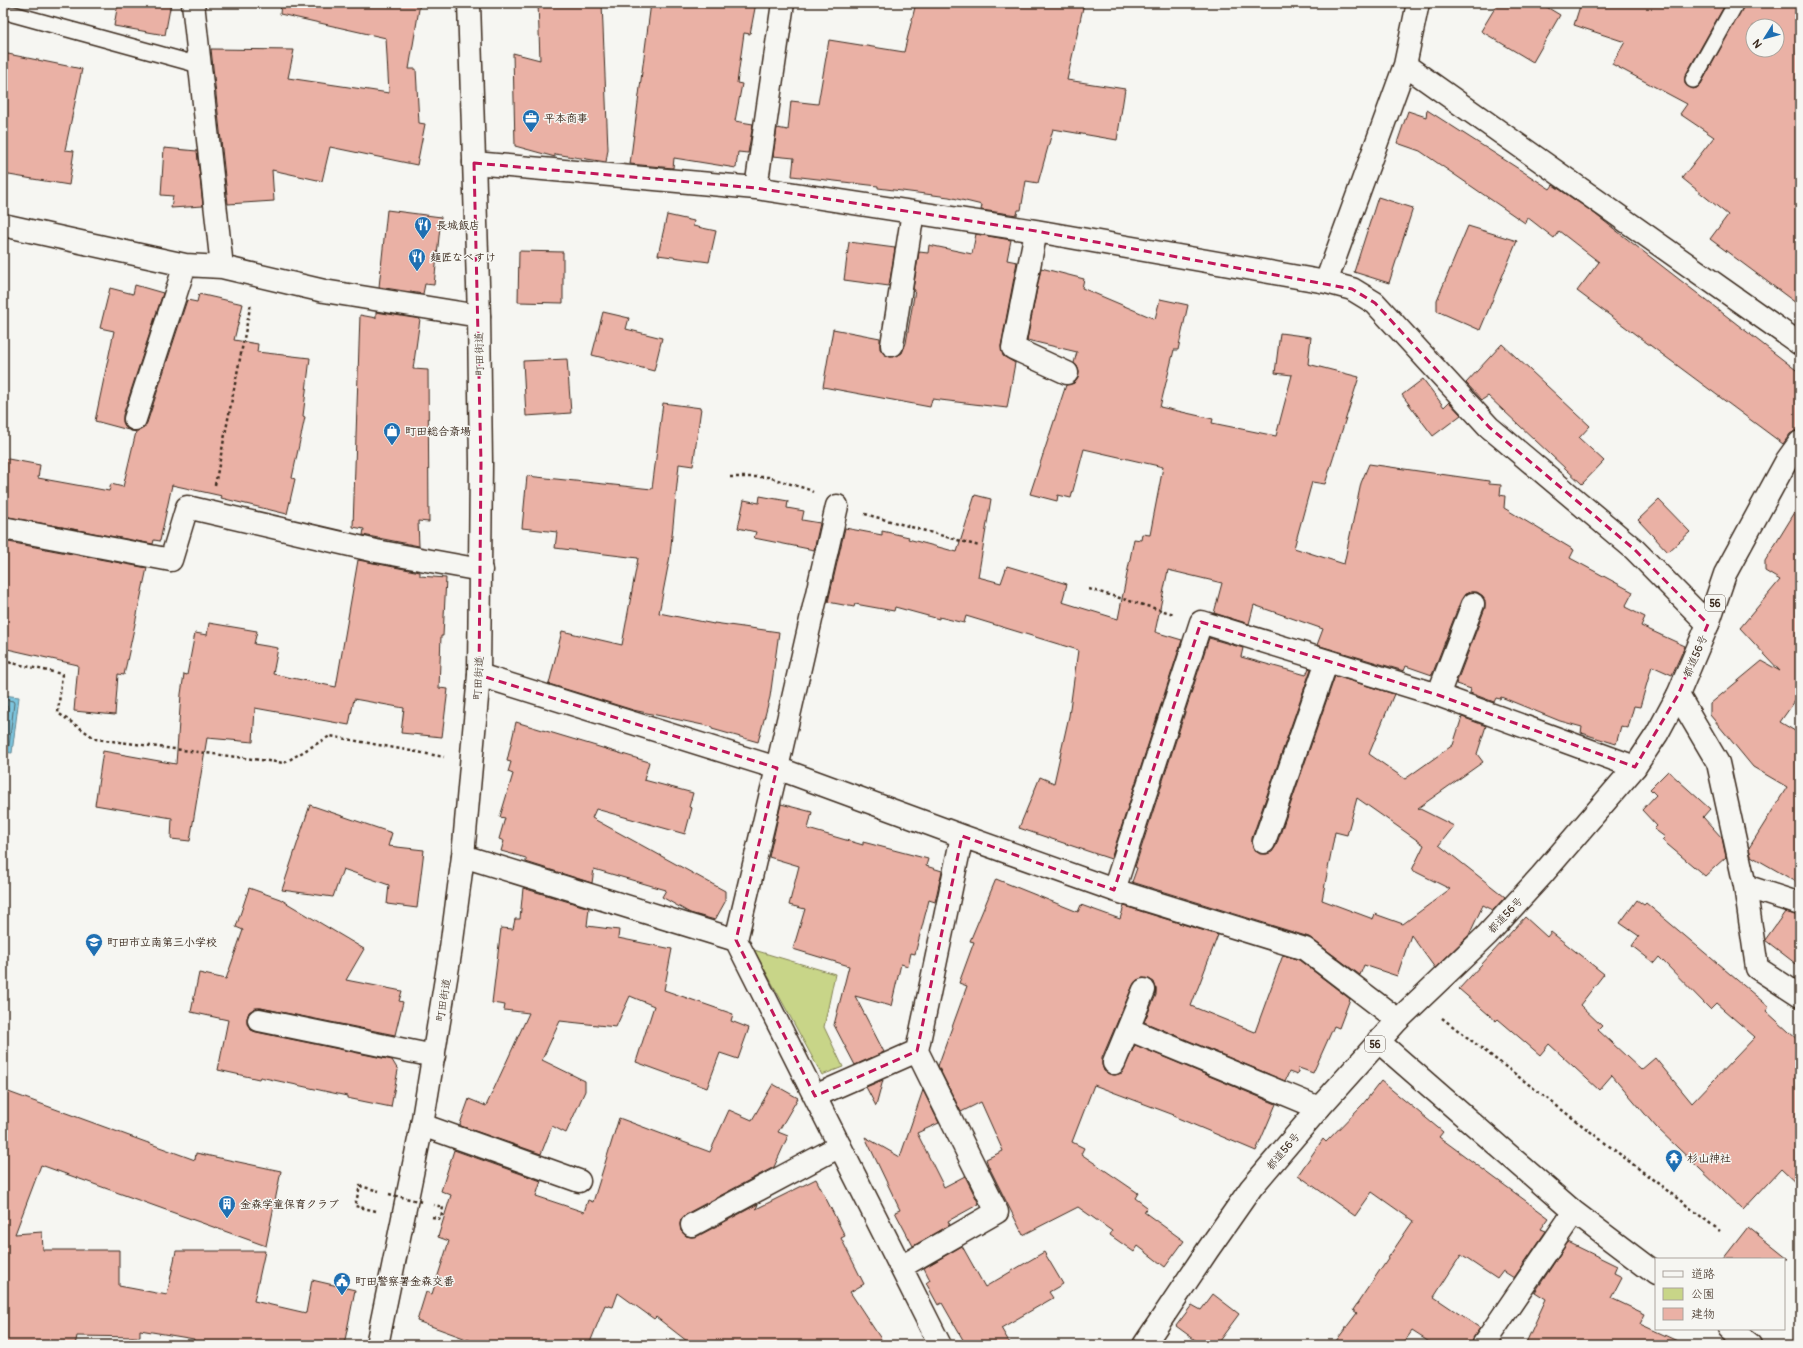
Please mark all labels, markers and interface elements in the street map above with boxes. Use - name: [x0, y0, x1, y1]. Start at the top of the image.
- north arrow: [1745, 18, 1785, 58]
- text: N: [1750, 36, 1765, 51]
- office icon: 平本商事: [521, 108, 541, 133]
- place label: 平本商事: [544, 112, 588, 125]
- restaurant icon: 長城飯店: [413, 215, 433, 240]
- place label: 長城飯店: [436, 219, 480, 232]
- restaurant icon: 麺匠なべすけ: [407, 247, 427, 272]
- place label: 麺匠なべすけ: [430, 251, 496, 264]
- street label: 町田街道: [473, 332, 486, 376]
- shop icon: 町田総合斎場: [382, 421, 402, 446]
- place label: 町田総合斎場: [405, 425, 471, 438]
- road number: 56: [1705, 595, 1725, 611]
- street label: 都道56号: [1681, 633, 1710, 680]
- street label: 町田街道: [471, 656, 486, 700]
- street label: 都道56号: [1485, 894, 1526, 936]
- school or university icon: 町田市立南第三小学校: [84, 932, 104, 957]
- place label: 町田市立南第三小学校: [107, 936, 217, 949]
- street label: 町田街道: [434, 977, 453, 1023]
- road number: 56: [1365, 1036, 1385, 1052]
- street label: 都道56号: [1264, 1130, 1303, 1173]
- temple icon: 杉山神社: [1664, 1148, 1684, 1173]
- place label: 杉山神社: [1687, 1152, 1731, 1165]
- building icon: 金森学童保育クラブ: [217, 1194, 237, 1219]
- place label: 金森学童保育クラブ: [240, 1198, 339, 1211]
- legend: [1655, 1258, 1785, 1330]
- text: 道路: [1691, 1267, 1715, 1282]
- public building icon: 町田警察署金森交番: [332, 1271, 352, 1296]
- place label: 町田警察署金森交番: [355, 1275, 454, 1288]
- text: 公園: [1691, 1287, 1715, 1302]
- text: 建物: [1691, 1307, 1715, 1322]

